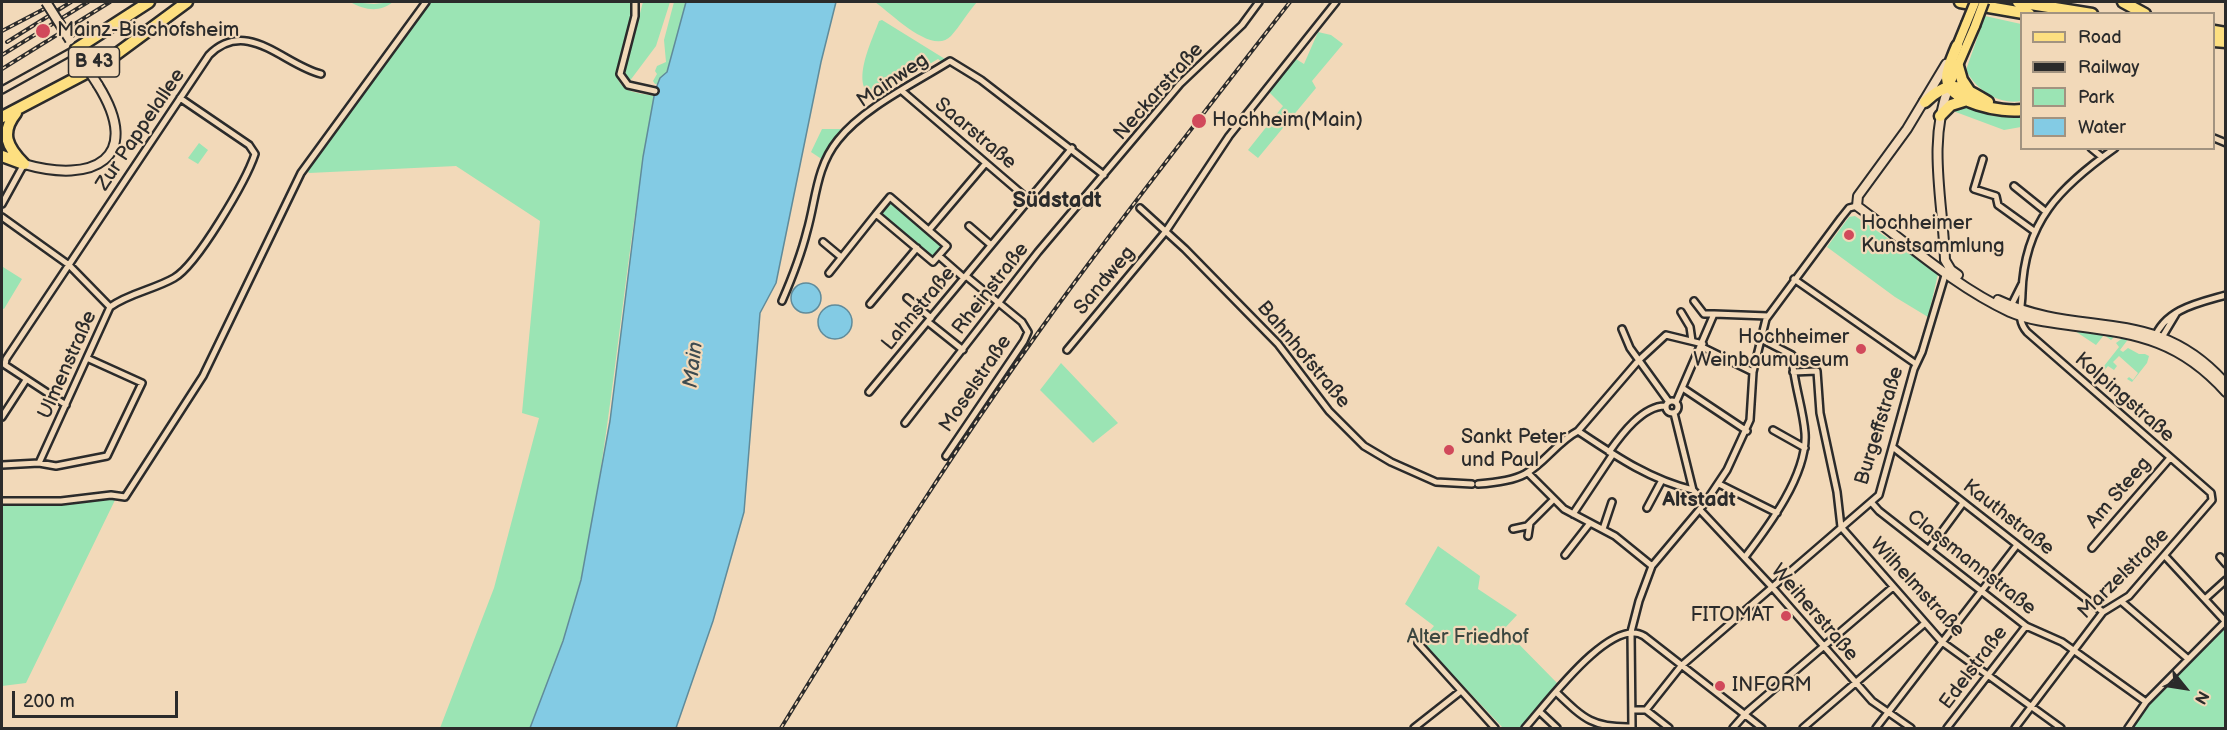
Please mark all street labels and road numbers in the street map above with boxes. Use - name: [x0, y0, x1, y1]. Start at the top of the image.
- street label: Neckarstraße: [1109, 38, 1209, 146]
- road number: B 43: [68, 47, 119, 77]
- street label: Mainweg: [853, 48, 933, 114]
- street label: Zur Pappelallee: [91, 64, 191, 196]
- street label: Saarstraße: [929, 93, 1021, 175]
- street label: Rheinstraße: [948, 238, 1034, 340]
- street label: Sandweg: [1069, 242, 1141, 320]
- street label: Lahnstraße: [877, 262, 961, 356]
- street label: Bahnhofstraße: [1251, 297, 1355, 413]
- street label: Ulmenstraße: [33, 307, 103, 423]
- street label: Moselstraße: [935, 331, 1017, 437]
- street label: Kolpingstraße: [2069, 348, 2179, 448]
- street label: Burgeffstraße: [1851, 364, 1909, 488]
- street label: Am Steeg: [2081, 452, 2157, 534]
- street label: Kauthstraße: [1957, 475, 2059, 561]
- street label: Classmannstraße: [1902, 505, 2040, 621]
- street label: Marzelstraße: [2073, 523, 2175, 625]
- street label: Wilhelmstraße: [1865, 533, 1969, 643]
- street label: Weiherstraße: [1765, 559, 1863, 667]
- street label: Edelstraße: [1935, 622, 2013, 714]

